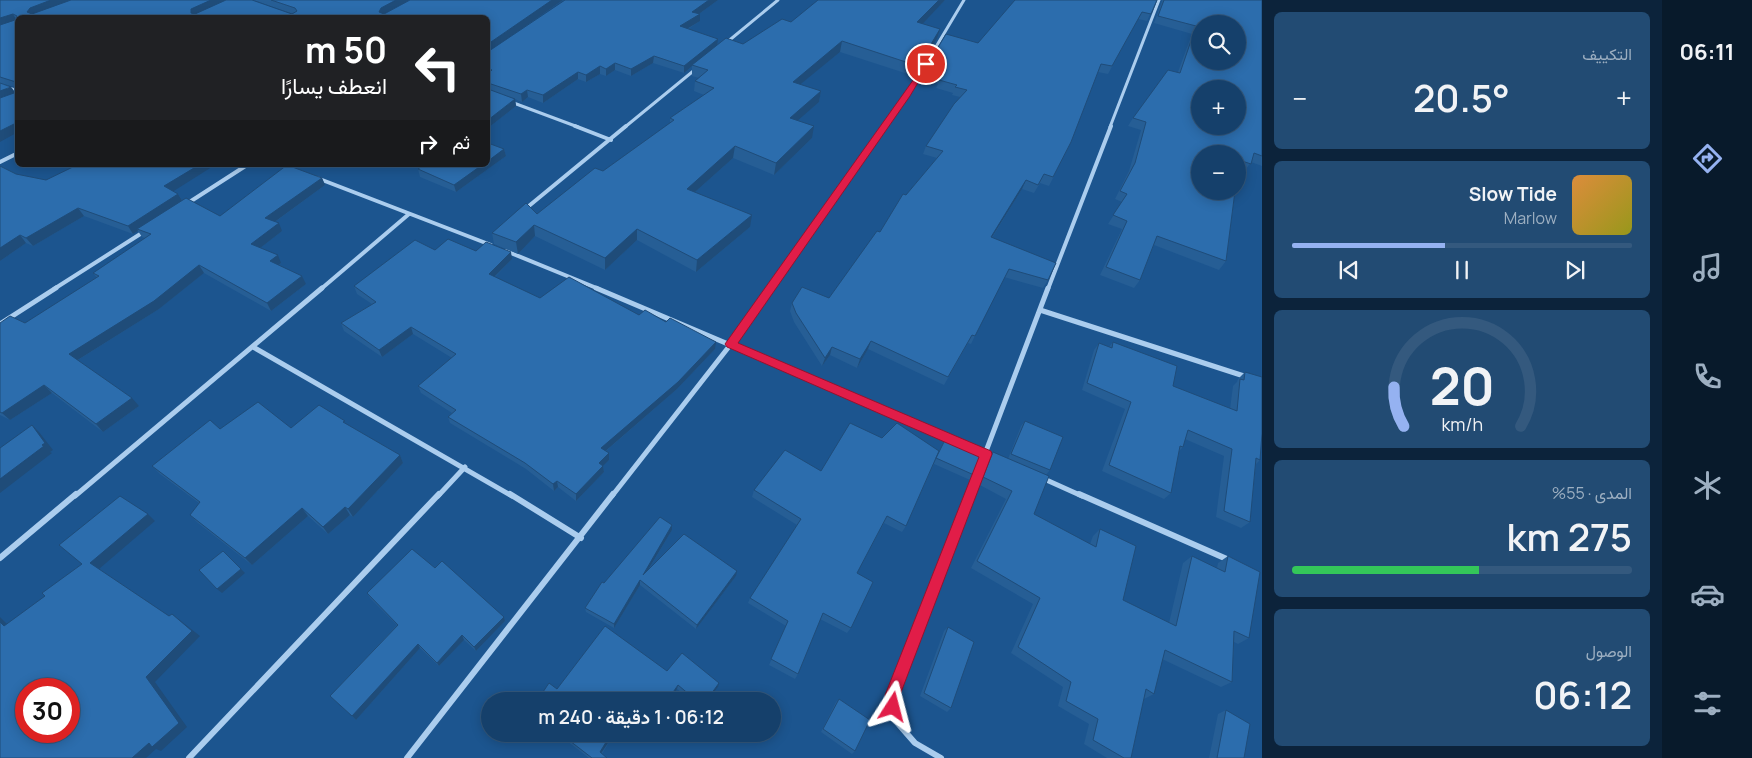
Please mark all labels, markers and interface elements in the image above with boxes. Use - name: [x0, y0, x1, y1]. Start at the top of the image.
- map controls: [1191, 15, 1246, 200]
- button: search: [1191, 15, 1246, 70]
- text: 50 m: [305, 26, 387, 74]
- icon: left: [405, 35, 470, 100]
- text: 06:11: [1680, 37, 1734, 67]
- pin: [905, 43, 947, 85]
- text: التكييف: [1582, 43, 1632, 65]
- icon: arrive: [912, 50, 940, 78]
- text: انعطف يسارًا: [281, 71, 387, 101]
- text: 20.5°: [1413, 71, 1510, 123]
- text: −: [1292, 79, 1307, 117]
- text: +: [1616, 79, 1632, 117]
- button: +: [1191, 80, 1246, 135]
- text: ثم: [452, 129, 470, 155]
- icon: right: [414, 130, 442, 158]
- icon: directions: [1690, 141, 1725, 176]
- button: −: [1191, 145, 1246, 200]
- text: Slow Tide: [1469, 181, 1557, 207]
- text: Marlow: [1504, 207, 1557, 229]
- icon: music: [1690, 250, 1725, 285]
- icon: previous: [1335, 256, 1363, 284]
- icon: pause: [1448, 256, 1476, 284]
- icon: next: [1561, 256, 1589, 284]
- text: 20: [1429, 350, 1495, 421]
- icon: phone: [1690, 359, 1725, 394]
- text: km/h: [1441, 412, 1483, 436]
- icon: climate: [1690, 468, 1725, 503]
- text: المدى · 55%: [1552, 482, 1632, 504]
- text: 275 km: [1507, 510, 1632, 562]
- icon: car: [1690, 577, 1725, 612]
- text: الوصول: [1586, 640, 1632, 662]
- text: 06:12: [1533, 668, 1632, 720]
- speed limit sign: 30: [15, 678, 80, 743]
- position arrow: [866, 680, 918, 732]
- icon: filters: [1690, 686, 1725, 721]
- text: 06:12 · 1 دقيقة · 240 m: [538, 704, 724, 730]

